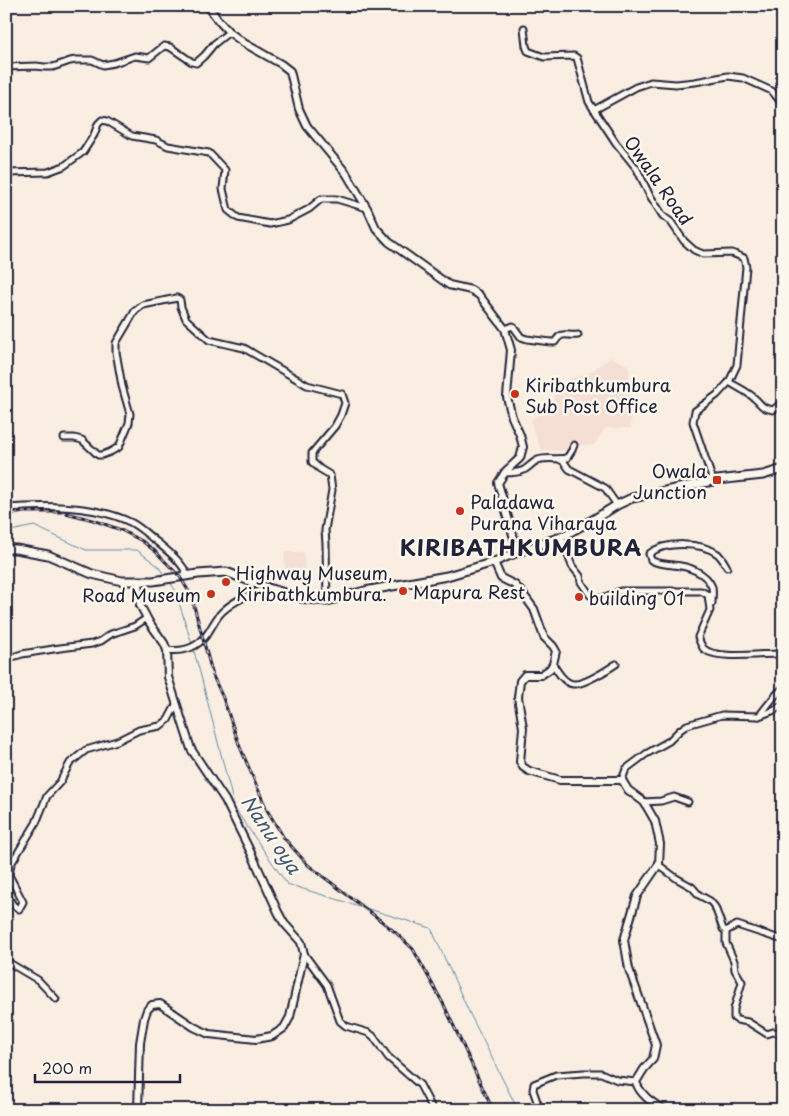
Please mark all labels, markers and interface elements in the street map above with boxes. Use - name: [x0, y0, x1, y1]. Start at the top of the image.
- street label: Owala Road: [618, 130, 700, 230]
- place label: Kiribathkumbura Sub Post Office: [525, 371, 671, 419]
- marker: Kiribathkumbura Sub Post Office: [509, 388, 521, 400]
- place label: Owala Junction: [633, 457, 708, 505]
- marker: Owala Junction: [711, 474, 723, 486]
- place label: Paladawa Purana Viharaya: [470, 488, 617, 536]
- marker: Paladawa Purana Viharaya: [454, 505, 466, 517]
- district label: KIRIBATHKUMBURA: [400, 530, 642, 563]
- place label: Highway Museum, Kiribathkumbura.: [236, 559, 393, 607]
- marker: Highway Museum, Kiribathkumbura.: [220, 576, 232, 588]
- place label: Mapura Rest: [413, 578, 525, 605]
- place label: Road Museum: [82, 581, 201, 608]
- place label: building 01: [589, 584, 684, 611]
- marker: Mapura Rest: [397, 585, 409, 597]
- marker: Road Museum: [205, 588, 217, 600]
- marker: building 01: [573, 591, 585, 603]
- water label: Nanu oya: [235, 789, 309, 880]
- scale bar: [35, 1051, 180, 1083]
- text: 200 m: [42, 1056, 92, 1079]

